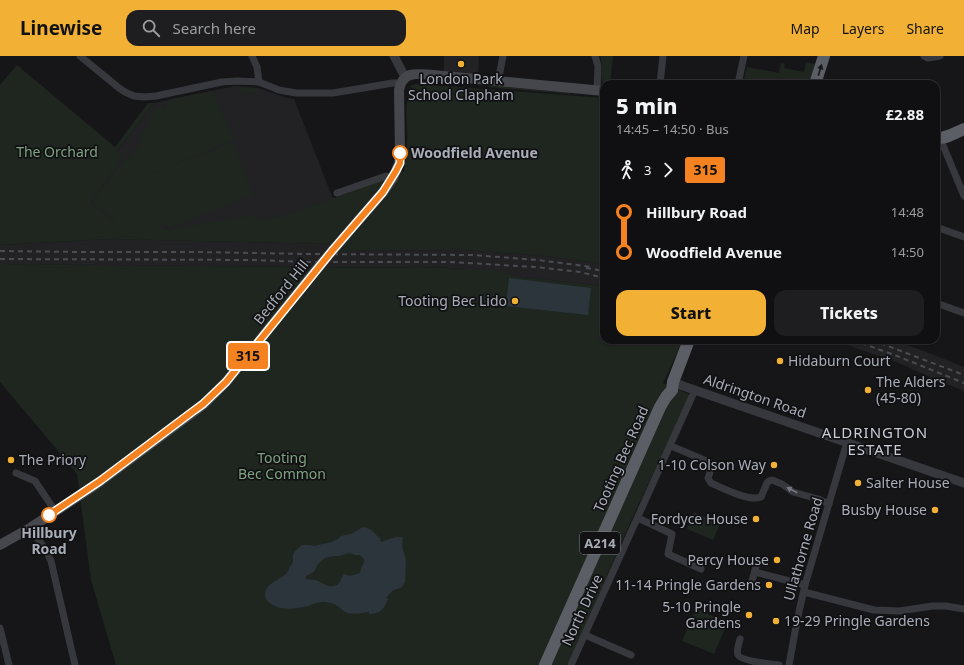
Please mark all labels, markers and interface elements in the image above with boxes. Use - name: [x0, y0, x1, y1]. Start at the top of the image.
- search box: [126, 10, 406, 46]
- text: Linewise: [20, 15, 102, 41]
- icon: search: [140, 17, 162, 39]
- text: Search here: [172, 18, 256, 38]
- text: Map: [791, 19, 820, 38]
- text: Layers: [842, 19, 884, 38]
- text: Share: [906, 19, 944, 38]
- marker: London Park School Clapham: [456, 59, 466, 69]
- one-way arrow: [817, 64, 823, 76]
- place label: London Park School Clapham: [408, 69, 514, 104]
- text: 5 min: [616, 90, 677, 120]
- text: £2.88: [885, 104, 924, 124]
- text: 14:45 – 14:50 · Bus: [616, 120, 729, 138]
- park label: The Orchard: [16, 142, 98, 161]
- place label: Woodfield Avenue: [411, 143, 538, 162]
- marker: Woodfield Avenue: [392, 145, 408, 161]
- icon: walk: [616, 159, 638, 181]
- icon: forward: [657, 159, 679, 181]
- text: 315: [693, 160, 717, 179]
- text: 3: [644, 161, 651, 179]
- text: Hillbury Road: [646, 202, 747, 222]
- text: 14:48: [891, 203, 924, 221]
- text: Woodfield Avenue: [646, 242, 782, 262]
- text: 14:50: [891, 243, 924, 261]
- street label: Bedford Hill: [249, 255, 312, 328]
- button: Start: [616, 290, 766, 336]
- button: Tickets: [774, 290, 924, 336]
- place label: Tooting Bec Lido: [398, 291, 507, 310]
- marker: Tooting Bec Lido: [510, 296, 520, 306]
- line badge: 315: [225, 343, 271, 369]
- text: 315: [236, 346, 260, 365]
- place label: Hidaburn Court: [788, 351, 891, 370]
- marker: Hidaburn Court: [775, 356, 785, 366]
- street label: Aldrington Road: [701, 369, 809, 422]
- place label: The Alders (45-80): [876, 372, 946, 407]
- marker: The Alders (45-80): [863, 385, 873, 395]
- street label: Tooting Bec Road: [589, 403, 652, 515]
- district label: ALDRINGTON ESTATE: [822, 422, 928, 459]
- park label: Tooting Bec Common: [238, 448, 326, 483]
- place label: The Priory: [19, 450, 87, 469]
- marker: The Priory: [6, 455, 16, 465]
- place label: 1-10 Colson Way: [658, 455, 767, 474]
- marker: 1-10 Colson Way: [769, 460, 779, 470]
- place label: Salter House: [866, 473, 950, 492]
- marker: Salter House: [853, 478, 863, 488]
- one-way arrow: [787, 487, 798, 493]
- street label: Ullathorne Road: [779, 495, 826, 603]
- place label: Busby House: [841, 500, 927, 519]
- marker: Busby House: [930, 505, 940, 515]
- marker: Hillbury Road: [41, 507, 57, 523]
- place label: Fordyce House: [651, 509, 748, 528]
- marker: Fordyce House: [751, 514, 761, 524]
- place label: Hillbury Road: [21, 523, 77, 558]
- road number: A214: [580, 532, 620, 554]
- place label: Percy House: [688, 550, 769, 569]
- marker: Percy House: [772, 555, 782, 565]
- street label: North Drive: [557, 571, 606, 649]
- place label: 11-14 Pringle Gardens: [615, 575, 761, 594]
- marker: 11-14 Pringle Gardens: [764, 580, 774, 590]
- place label: 5-10 Pringle Gardens: [662, 597, 741, 632]
- marker: 5-10 Pringle Gardens: [744, 610, 754, 620]
- place label: 19-29 Pringle Gardens: [784, 611, 930, 630]
- marker: 19-29 Pringle Gardens: [771, 616, 781, 626]

